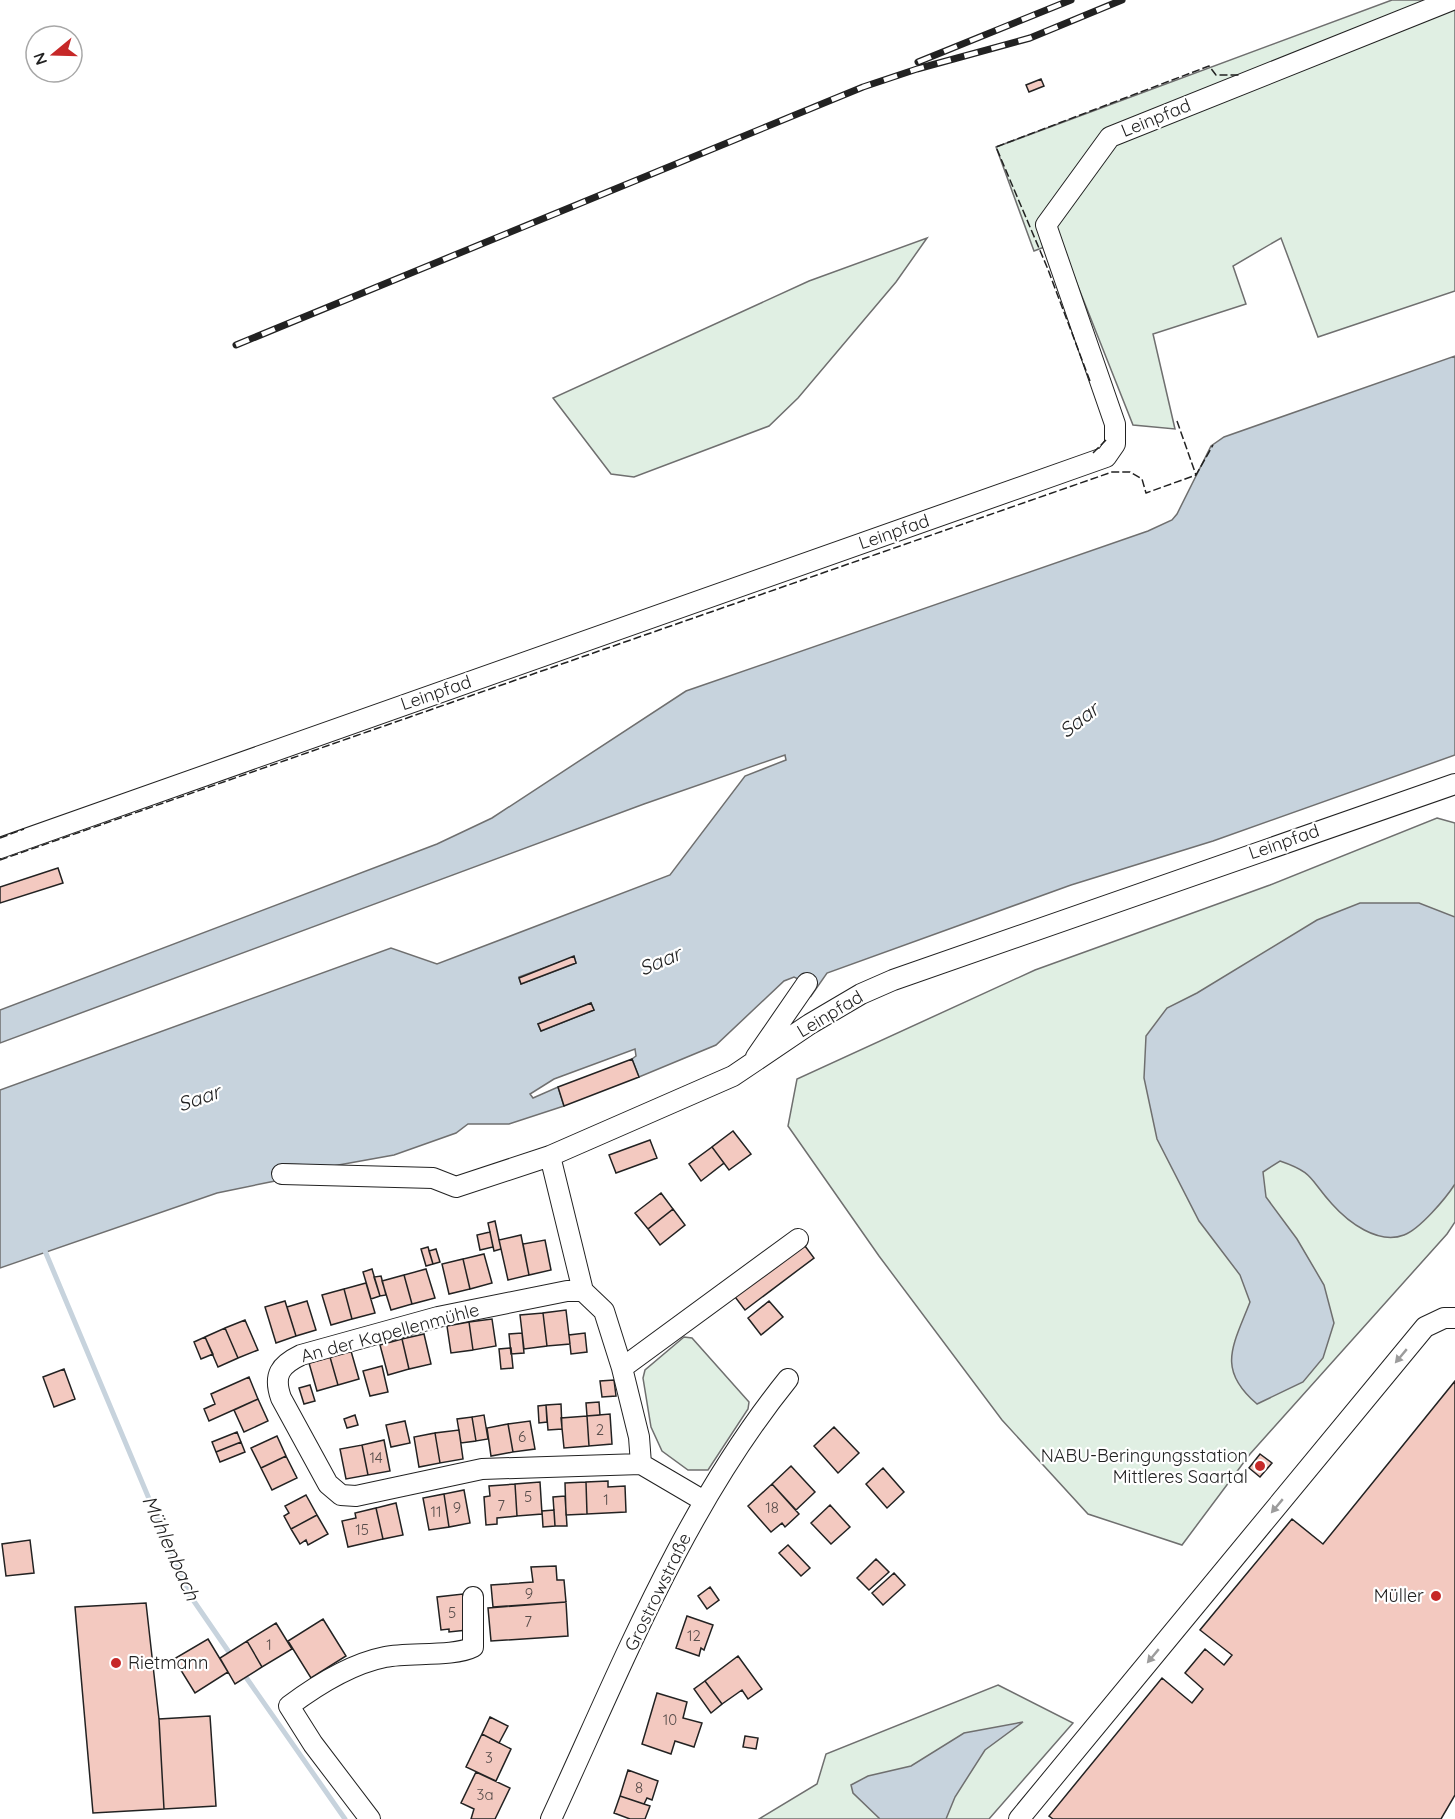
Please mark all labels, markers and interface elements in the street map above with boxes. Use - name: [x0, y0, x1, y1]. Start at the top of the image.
- north arrow: [24, 24, 84, 84]
- text: N: [28, 50, 51, 68]
- street label: Leinpfad: [1118, 93, 1194, 142]
- street label: Leinpfad: [855, 509, 932, 554]
- street label: Leinpfad: [397, 670, 474, 715]
- water label: Saar: [1054, 695, 1105, 743]
- street label: Leinpfad: [1245, 819, 1322, 864]
- water label: Saar: [635, 940, 687, 981]
- street label: Leinpfad: [792, 985, 867, 1042]
- water label: Saar: [174, 1078, 226, 1116]
- street label: An der Kapellenmühle: [298, 1298, 482, 1367]
- one-way arrow: [1395, 1348, 1408, 1364]
- house number: 2: [596, 1420, 604, 1439]
- house number: 6: [518, 1427, 526, 1446]
- place label: NABU-Beringungsstation Mittleres Saartal: [1041, 1444, 1248, 1488]
- house number: 14: [369, 1448, 383, 1467]
- marker: NABU-Beringungsstation Mittleres Saartal: [1253, 1459, 1267, 1473]
- house number: 5: [524, 1487, 532, 1506]
- house number: 1: [603, 1490, 609, 1509]
- water label: Mühlenbach: [137, 1491, 206, 1605]
- house number: 7: [497, 1496, 505, 1515]
- house number: 9: [453, 1498, 461, 1517]
- house number: 18: [765, 1498, 779, 1517]
- one-way arrow: [1271, 1498, 1284, 1514]
- house number: 11: [430, 1502, 442, 1521]
- house number: 15: [355, 1520, 369, 1539]
- street label: Grostrowstraße: [619, 1529, 696, 1655]
- house number: 9: [525, 1584, 533, 1603]
- place label: Müller: [1374, 1584, 1424, 1607]
- marker: Müller: [1429, 1589, 1443, 1603]
- house number: 5: [448, 1603, 456, 1622]
- house number: 7: [524, 1612, 532, 1631]
- house number: 12: [687, 1626, 701, 1645]
- house number: 1: [266, 1635, 272, 1654]
- one-way arrow: [1147, 1649, 1160, 1664]
- place label: Rietmann: [128, 1651, 208, 1674]
- marker: Rietmann: [109, 1656, 123, 1670]
- house number: 10: [663, 1710, 677, 1729]
- house number: 3: [485, 1748, 493, 1767]
- house number: 8: [635, 1778, 643, 1797]
- house number: 3a: [477, 1785, 493, 1804]

